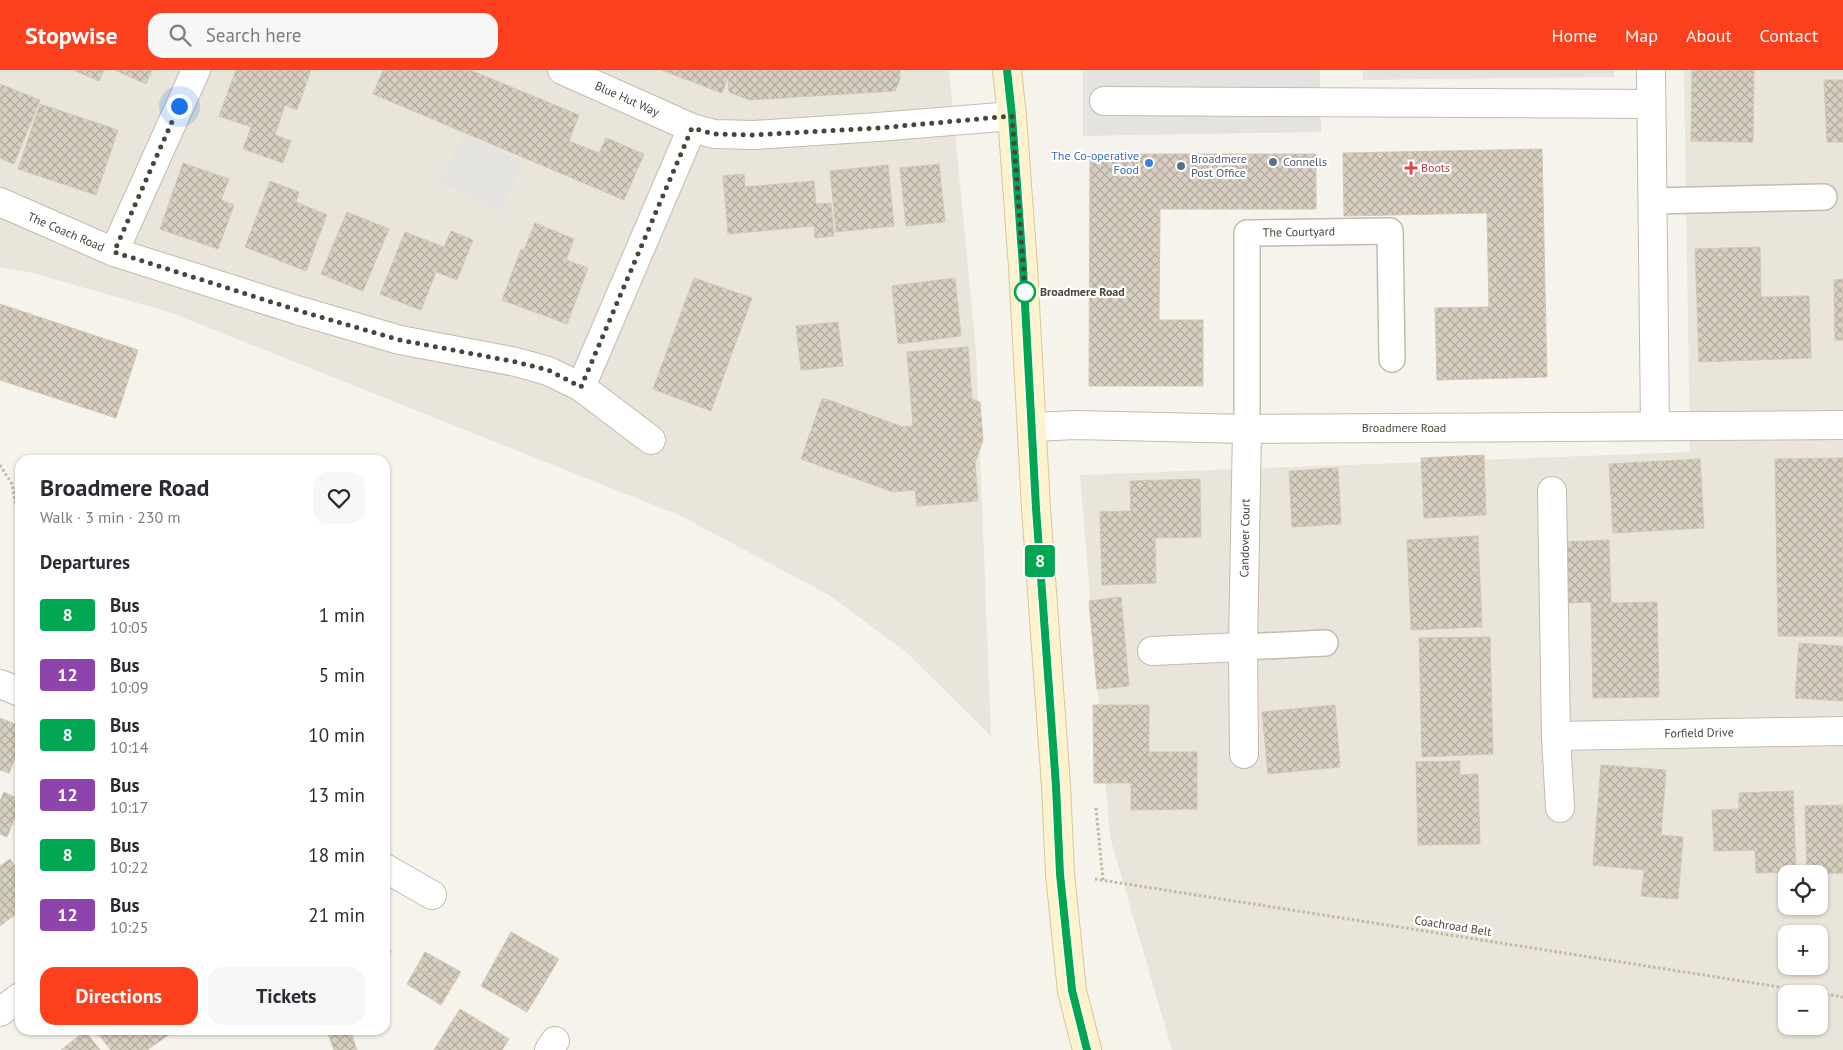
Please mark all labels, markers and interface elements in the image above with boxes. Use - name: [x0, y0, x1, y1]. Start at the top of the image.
- search box: [148, 13, 498, 58]
- text: Stopwise: [25, 20, 118, 51]
- icon: search: [166, 21, 194, 49]
- text: Search here: [206, 23, 302, 47]
- text: Home: [1551, 24, 1597, 47]
- text: Map: [1625, 24, 1658, 47]
- text: About: [1686, 24, 1732, 47]
- text: Contact: [1760, 24, 1818, 47]
- street label: Blue Hut Way: [593, 78, 662, 120]
- your location: [167, 94, 192, 119]
- place label: The Co-operative Food: [1051, 148, 1139, 177]
- place label: Broadmere Post Office: [1191, 151, 1247, 180]
- place label: Connells: [1283, 154, 1327, 169]
- marker: Connells: [1267, 156, 1279, 168]
- marker: The Co-operative Food: [1143, 157, 1155, 169]
- marker: Broadmere Post Office: [1175, 160, 1187, 172]
- place label: Boots: [1421, 160, 1450, 175]
- marker: Boots: [1405, 162, 1417, 174]
- street label: The Coach Road: [26, 209, 107, 254]
- street label: The Courtyard: [1263, 223, 1335, 240]
- marker: Broadmere Road: [1014, 281, 1036, 303]
- place label: Broadmere Road: [1040, 284, 1125, 299]
- street label: Broadmere Road: [1362, 420, 1446, 435]
- text: Broadmere Road: [40, 472, 210, 503]
- button: heart: [313, 472, 365, 524]
- street label: Candover Court: [1236, 498, 1253, 578]
- text: Walk · 3 min · 230 m: [40, 507, 180, 527]
- line badge: 8: [1024, 545, 1056, 577]
- text: 8: [1035, 549, 1045, 572]
- text: Departures: [40, 550, 130, 574]
- text: Bus: [110, 593, 139, 617]
- text: 8: [62, 603, 73, 626]
- text: 1 min: [319, 603, 365, 627]
- text: 10:05: [110, 617, 148, 637]
- text: Bus: [110, 653, 139, 677]
- text: 12: [57, 663, 78, 686]
- text: 5 min: [319, 663, 365, 687]
- text: 10:09: [110, 677, 148, 697]
- text: Bus: [110, 713, 139, 737]
- text: 8: [62, 723, 73, 746]
- text: 10 min: [308, 723, 365, 747]
- street label: Forfield Drive: [1664, 724, 1734, 741]
- text: 10:14: [110, 737, 148, 757]
- text: Bus: [110, 773, 139, 797]
- text: 12: [57, 783, 78, 806]
- text: 13 min: [308, 783, 365, 807]
- text: 10:17: [110, 797, 148, 817]
- text: Bus: [110, 833, 139, 857]
- text: 8: [62, 843, 73, 866]
- text: 18 min: [308, 843, 365, 867]
- text: 10:22: [110, 857, 148, 877]
- map controls: [1778, 865, 1828, 1035]
- button: locate: [1778, 865, 1828, 915]
- text: Bus: [110, 893, 139, 917]
- text: 12: [57, 903, 78, 926]
- text: 21 min: [308, 903, 365, 927]
- street label: Coachroad Belt: [1414, 912, 1493, 939]
- text: 10:25: [110, 917, 148, 937]
- button: +: [1778, 925, 1828, 975]
- button: Directions: [40, 967, 198, 1025]
- button: Tickets: [208, 967, 365, 1025]
- button: −: [1778, 985, 1828, 1035]

